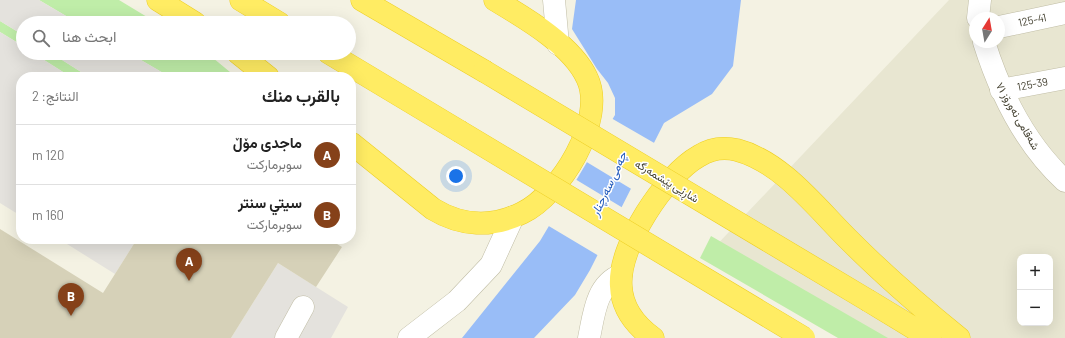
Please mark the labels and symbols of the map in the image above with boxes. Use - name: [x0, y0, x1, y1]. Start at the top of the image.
- street label: 125-41: [1017, 10, 1048, 29]
- north arrow: [969, 12, 1005, 48]
- street label: 125-39: [1016, 74, 1049, 93]
- street label: شەقامی نەورۆز ٧١: [993, 80, 1043, 153]
- water label: چەمی سەرچنار: [587, 148, 631, 220]
- street label: شاڕێی پێشمەرگە: [631, 156, 702, 207]
- your location: [446, 166, 466, 186]
- pin: A: [176, 248, 202, 281]
- pin: B: [58, 283, 84, 316]

